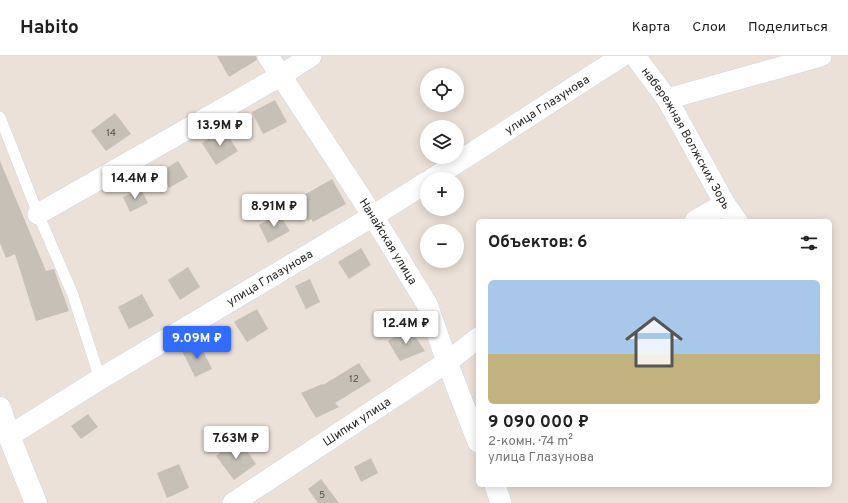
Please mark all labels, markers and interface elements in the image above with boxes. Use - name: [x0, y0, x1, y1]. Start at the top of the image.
- text: Habito: [20, 16, 79, 40]
- text: Карта: [632, 19, 670, 36]
- text: Слои: [692, 19, 726, 36]
- text: Поделиться: [748, 19, 828, 36]
- street label: набережная Волжских Зорь: [637, 64, 733, 213]
- map controls: [420, 68, 464, 268]
- button: locate: [420, 68, 464, 112]
- street label: улица Глазунова: [502, 72, 593, 139]
- pin: 13.9M ₽: [183, 113, 257, 147]
- text: 13.9M ₽: [197, 118, 243, 134]
- button: layers: [420, 120, 464, 164]
- house number: 14: [106, 127, 116, 140]
- pin: 14.4M ₽: [98, 166, 172, 200]
- text: 14.4M ₽: [111, 171, 159, 187]
- button: +: [420, 172, 464, 216]
- pin: 8.91M ₽: [237, 194, 311, 228]
- street label: Нанайская улица: [355, 196, 420, 288]
- text: 8.91M ₽: [251, 199, 297, 215]
- button: −: [420, 224, 464, 268]
- text: Объектов: 6: [488, 232, 588, 254]
- icon: filters: [798, 232, 820, 254]
- street label: улица Глазунова: [224, 247, 316, 311]
- icon: home: [618, 306, 690, 378]
- pin: 12.4M ₽: [369, 311, 443, 345]
- text: 12.4M ₽: [383, 316, 429, 332]
- pin: 9.09M ₽: [160, 326, 234, 360]
- text: 9.09M ₽: [172, 331, 222, 347]
- house number: 12: [349, 373, 359, 386]
- street label: Шипки улица: [320, 394, 394, 451]
- text: 9 090 000 ₽: [488, 412, 589, 434]
- pin: 7.63M ₽: [199, 426, 273, 460]
- text: 7.63M ₽: [213, 431, 259, 447]
- text: 2-комн. · 74 m²: [488, 434, 573, 450]
- text: улица Глазунова: [488, 450, 594, 466]
- house number: 5: [319, 489, 325, 502]

